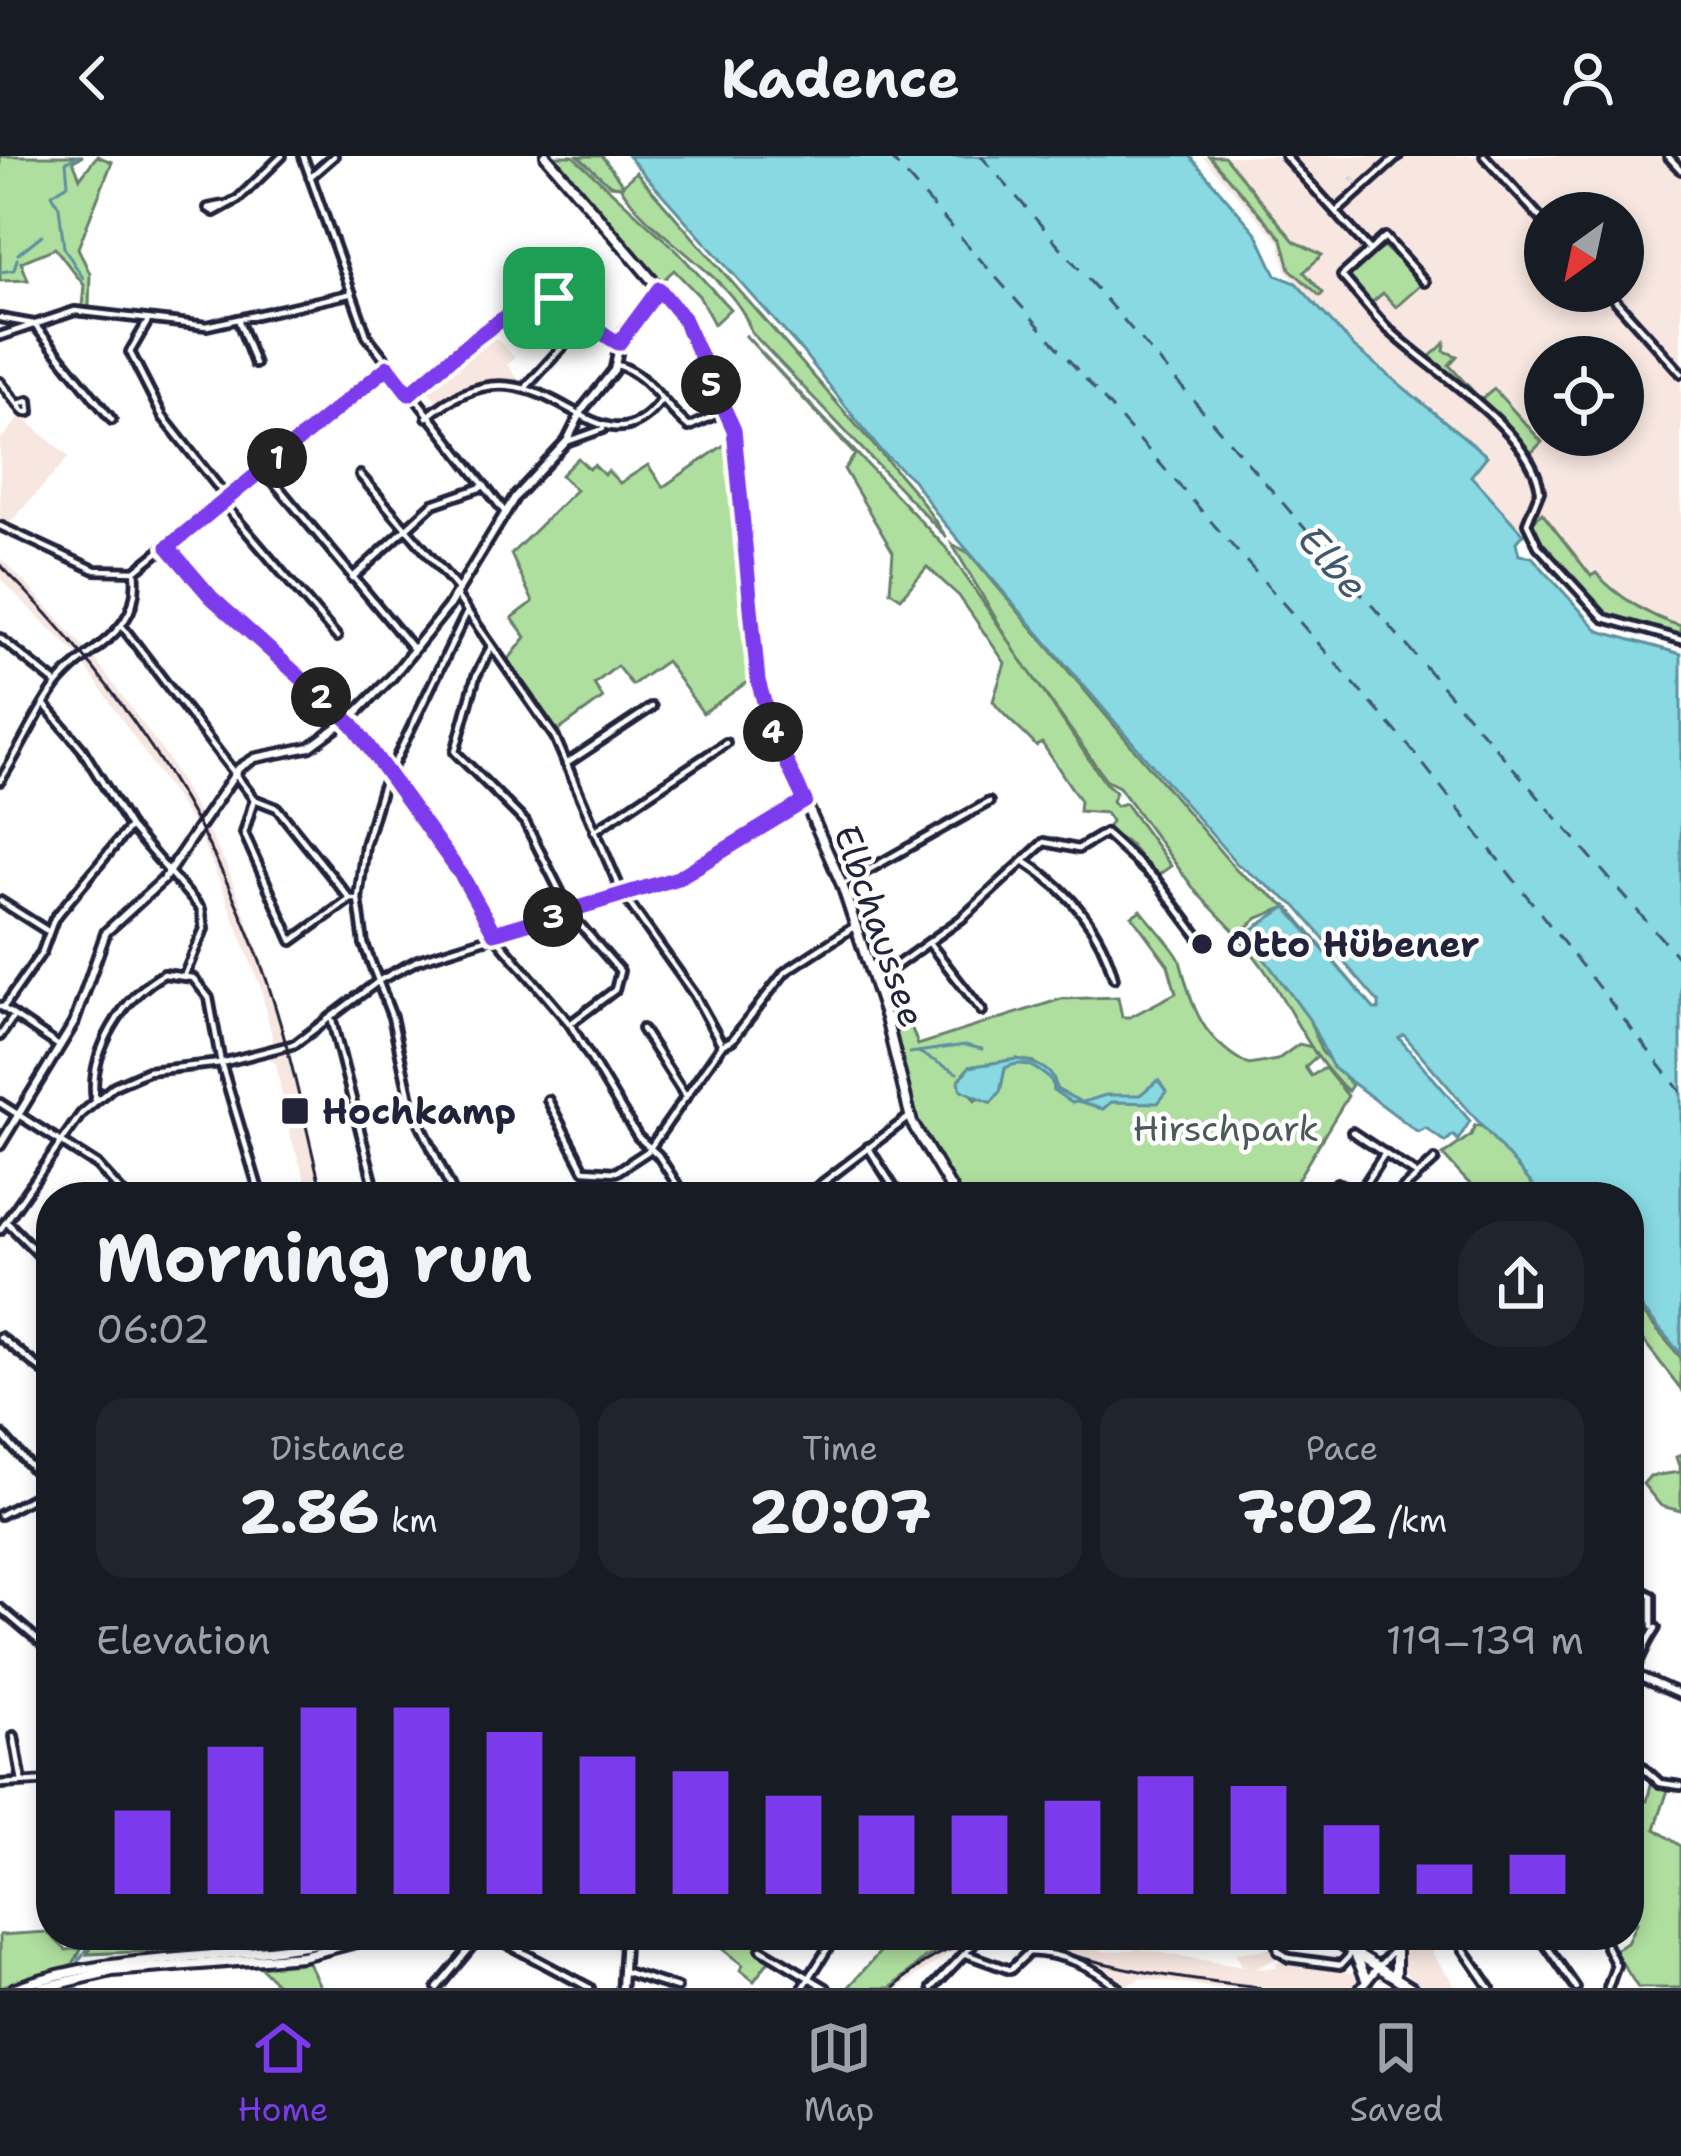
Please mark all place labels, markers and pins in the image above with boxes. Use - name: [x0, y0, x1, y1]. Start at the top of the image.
- pin: [503, 247, 605, 349]
- pin: 5: [681, 355, 741, 415]
- pin: 1: [247, 428, 307, 488]
- pin: 2: [291, 667, 351, 727]
- pin: 4: [743, 702, 803, 762]
- pin: 3: [523, 887, 583, 947]
- place label: Otto Hübener: [1226, 920, 1480, 969]
- marker: Otto Hübener: [1189, 931, 1215, 957]
- place label: Hochkamp: [322, 1087, 516, 1136]
- marker: Hochkamp: [279, 1095, 311, 1127]

